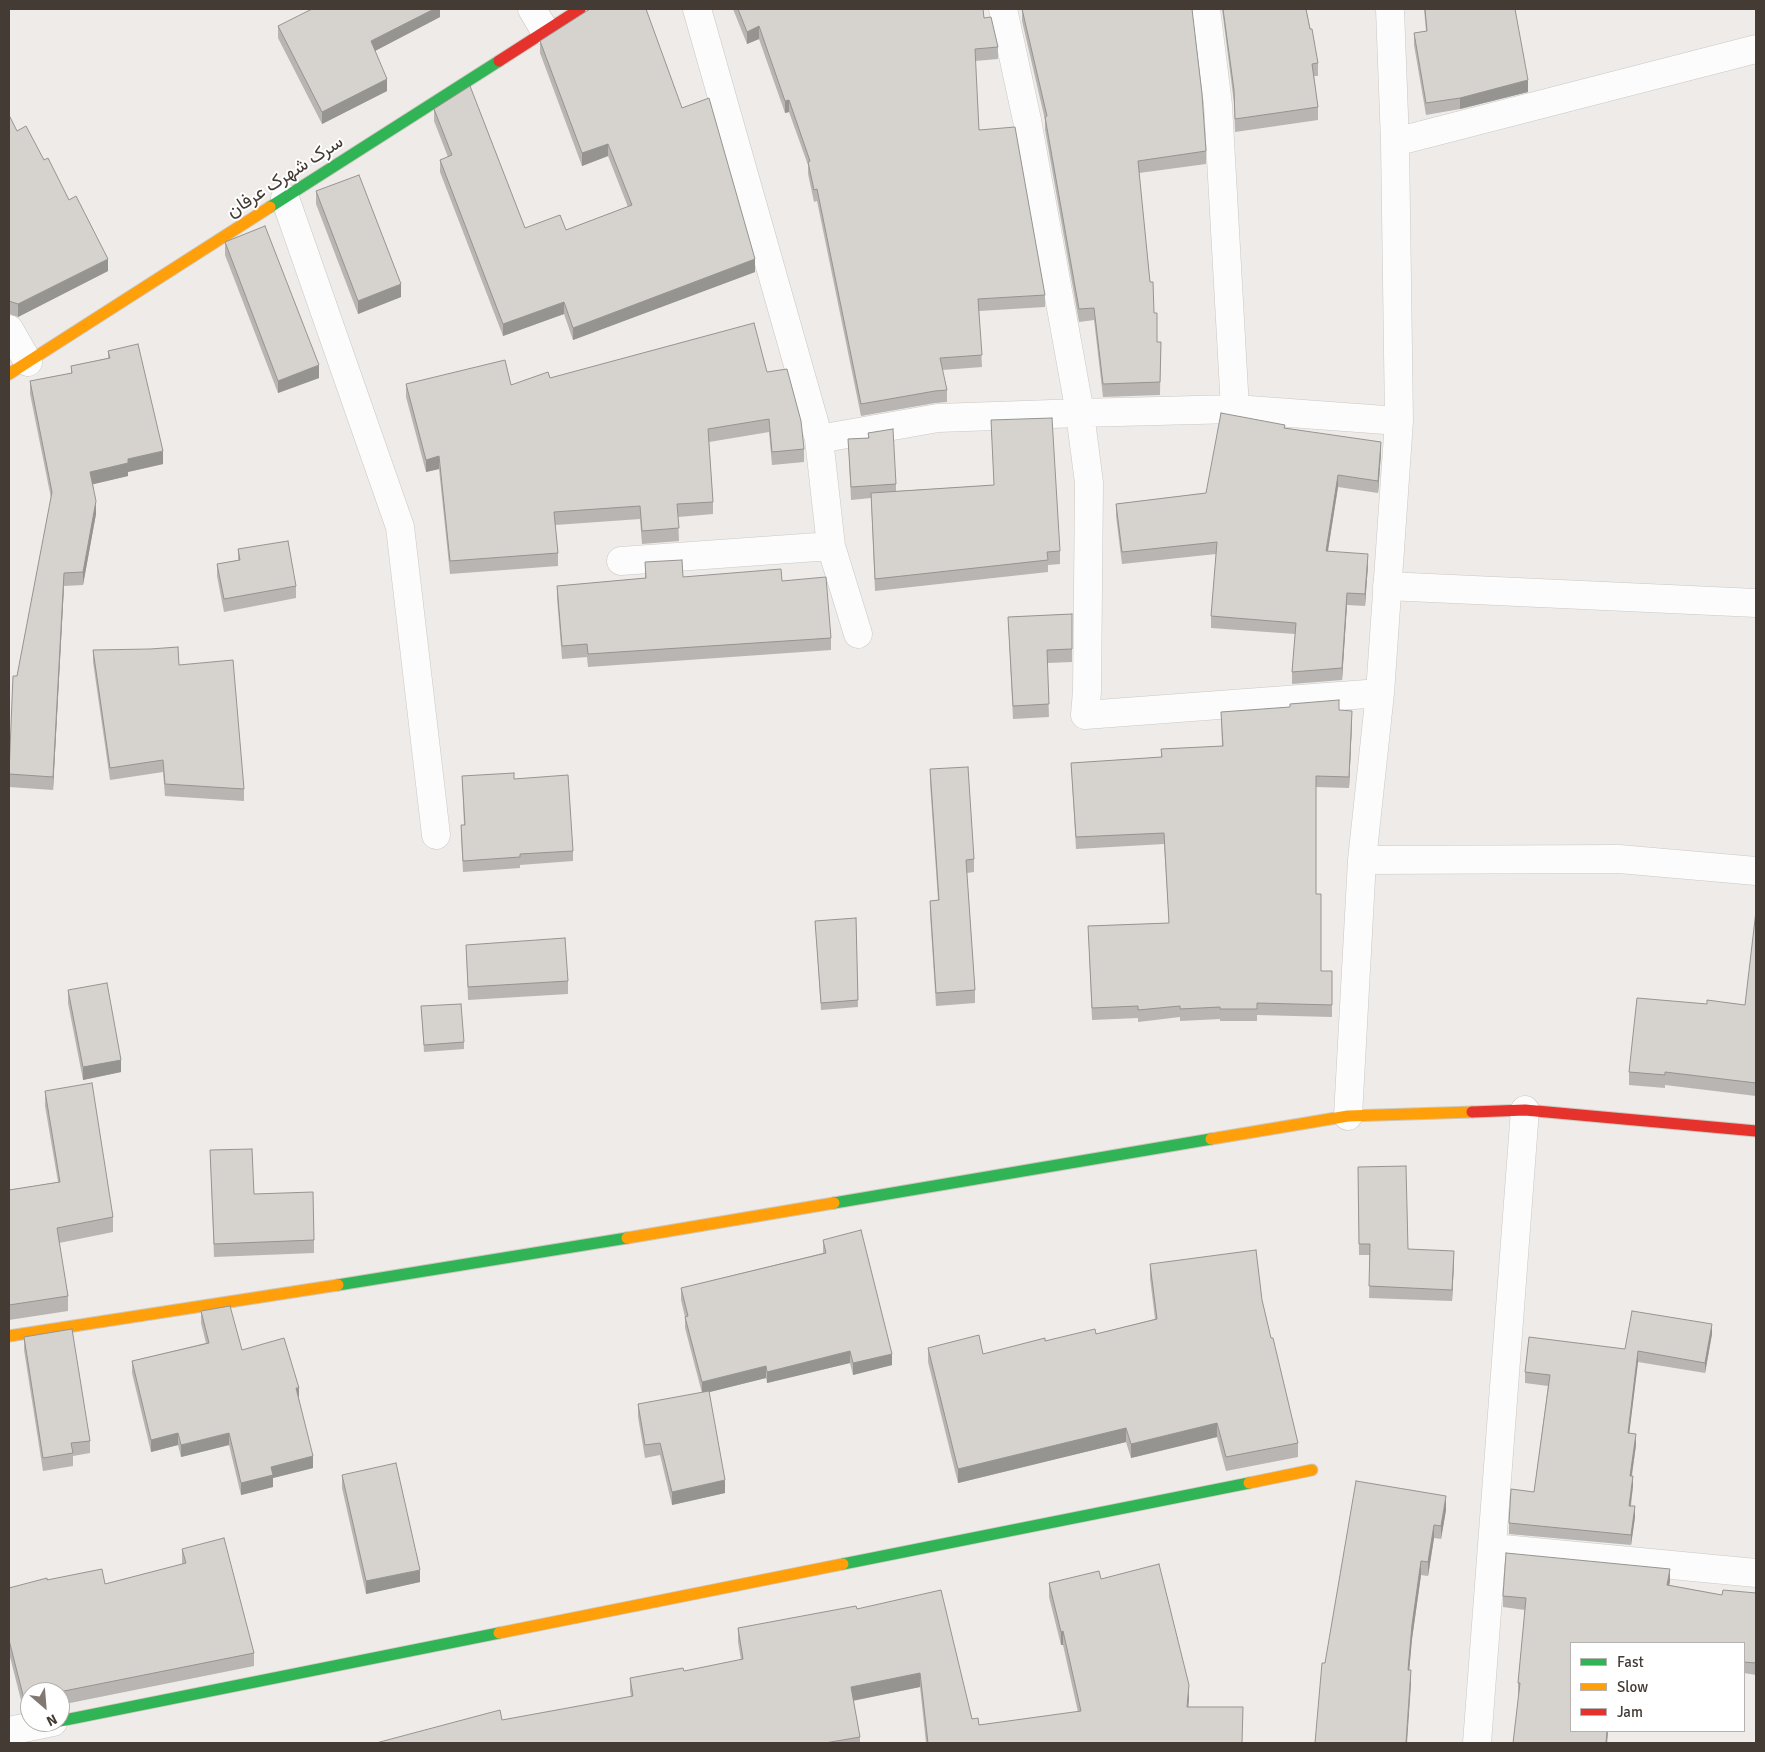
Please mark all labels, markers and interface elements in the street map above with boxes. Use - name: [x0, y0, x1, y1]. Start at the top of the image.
- street label: سرک شهرک عرفان: [222, 131, 348, 223]
- legend: [1570, 1642, 1745, 1732]
- text: Fast: [1617, 1653, 1644, 1671]
- text: Slow: [1617, 1678, 1648, 1696]
- north arrow: [20, 1682, 70, 1732]
- text: Jam: [1617, 1703, 1643, 1721]
- text: N: [43, 1710, 60, 1730]

